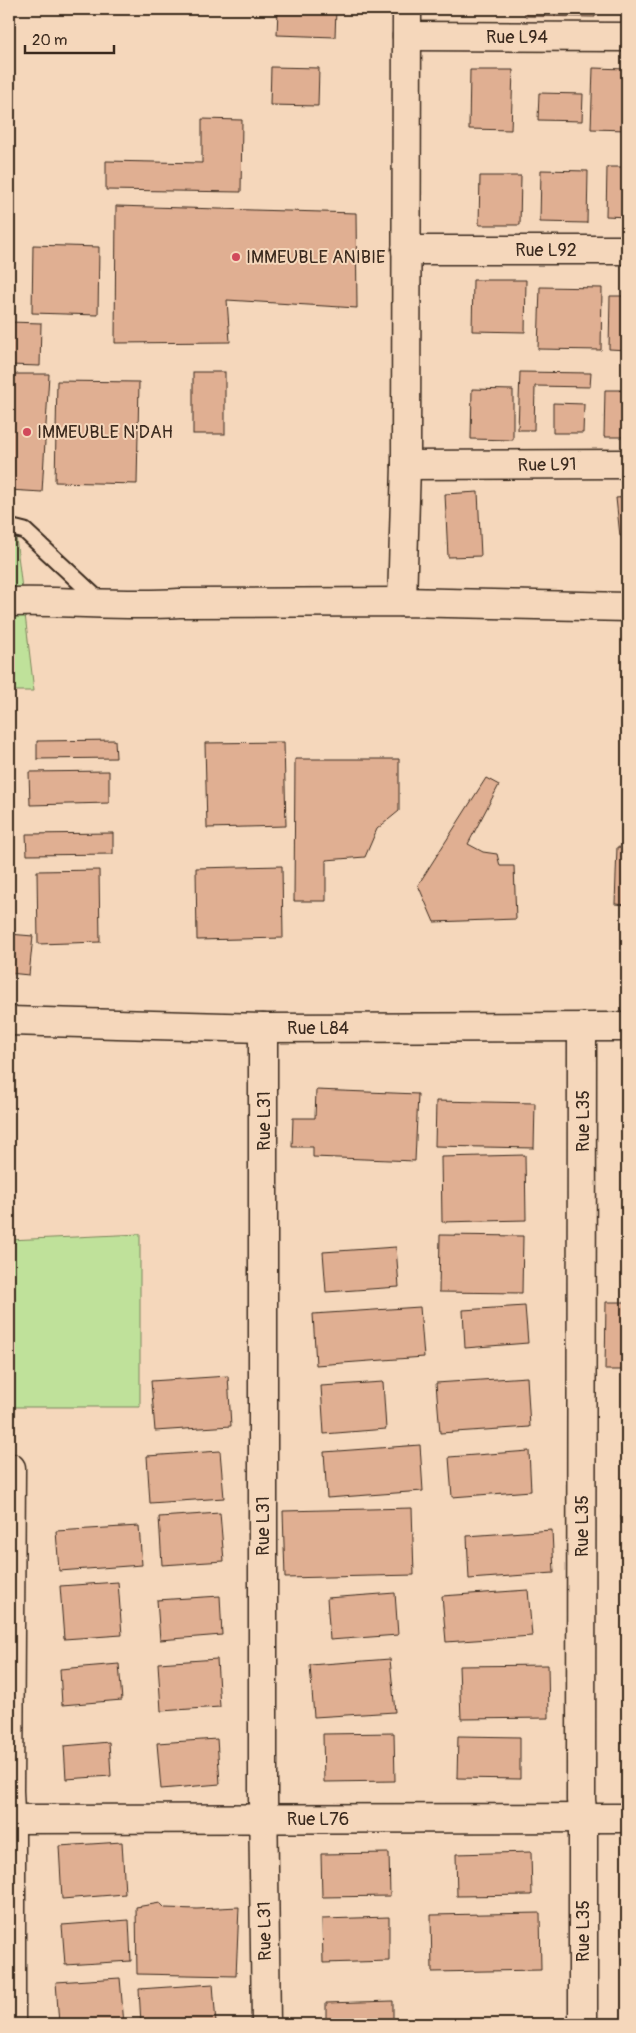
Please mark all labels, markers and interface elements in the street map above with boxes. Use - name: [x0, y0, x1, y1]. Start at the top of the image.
- scale bar: [25, 22, 114, 54]
- street label: Rue L94: [486, 26, 549, 49]
- text: 20 m: [32, 31, 67, 50]
- street label: Rue L92: [515, 239, 577, 262]
- place label: IMMEUBLE ANIBIE: [246, 246, 385, 269]
- marker: IMMEUBLE ANIBIE: [230, 251, 242, 263]
- place label: IMMEUBLE N'DAH: [37, 421, 173, 444]
- marker: IMMEUBLE N'DAH: [21, 426, 33, 438]
- street label: Rue L91: [517, 453, 577, 477]
- street label: Rue L84: [287, 1017, 350, 1040]
- street label: Rue L35: [572, 1090, 595, 1152]
- street label: Rue L31: [253, 1091, 276, 1151]
- street label: Rue L35: [571, 1495, 594, 1557]
- street label: Rue L31: [252, 1496, 275, 1556]
- street label: Rue L76: [287, 1808, 349, 1831]
- street label: Rue L35: [572, 1900, 595, 1962]
- street label: Rue L31: [253, 1901, 277, 1961]

